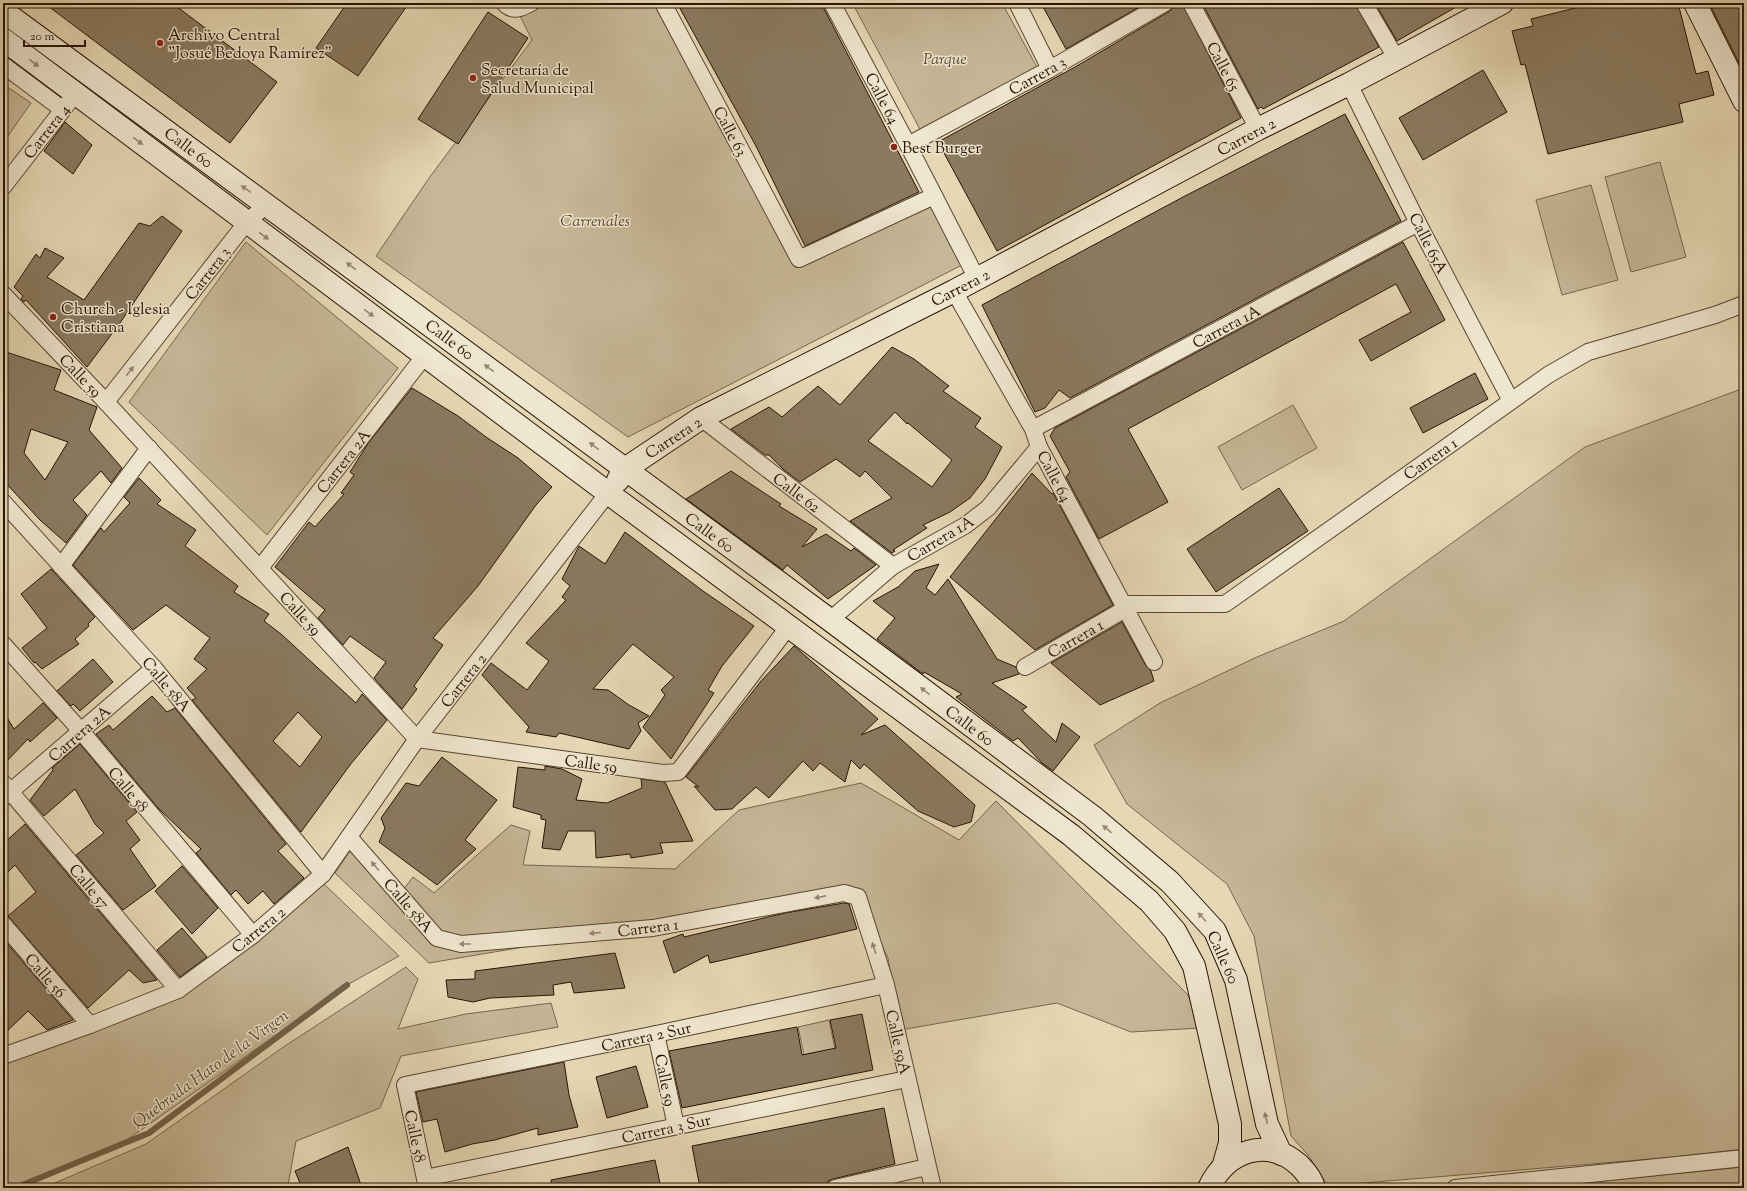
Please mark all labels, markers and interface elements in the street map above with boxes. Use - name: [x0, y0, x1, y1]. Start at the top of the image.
- scale bar: [24, 22, 85, 48]
- place label: Archivo Central "Josué Bedoya Ramírez": [168, 25, 332, 66]
- text: 20 m: [30, 28, 55, 46]
- marker: Archivo Central "Josué Bedoya Ramírez": [155, 38, 165, 48]
- street label: Calle 65: [1199, 38, 1245, 96]
- park label: Parque: [923, 49, 967, 72]
- street label: Carrera 3: [1005, 52, 1071, 102]
- one-way arrow: [29, 58, 40, 67]
- place label: Secretaría de Salud Municipal: [481, 60, 594, 101]
- street label: Calle 64: [858, 69, 904, 129]
- marker: Secretaría de Salud Municipal: [468, 73, 478, 83]
- street label: Carrera 4: [19, 100, 77, 165]
- street label: Calle 63: [706, 103, 752, 161]
- street label: Carrera 2: [1214, 113, 1281, 163]
- street label: Calle 60: [158, 123, 217, 175]
- one-way arrow: [132, 137, 143, 145]
- place label: Best Burger: [902, 138, 981, 161]
- marker: Best Burger: [889, 142, 899, 152]
- one-way arrow: [241, 185, 251, 193]
- street label: Calle 65A: [1402, 209, 1452, 279]
- park label: Carrenales: [560, 211, 630, 234]
- one-way arrow: [259, 232, 269, 240]
- street label: Carrera 3: [181, 243, 237, 306]
- one-way arrow: [346, 262, 356, 270]
- street label: Carrera 2: [928, 264, 995, 314]
- place label: Church - Iglesia Cristiana: [61, 299, 171, 340]
- street label: Carrera 1A: [1189, 301, 1265, 356]
- one-way arrow: [364, 309, 374, 317]
- marker: Church - Iglesia Cristiana: [48, 312, 58, 322]
- street label: Calle 60: [419, 315, 478, 367]
- street label: Calle 59: [53, 350, 106, 404]
- one-way arrow: [484, 364, 495, 373]
- one-way arrow: [126, 365, 135, 376]
- street label: Carrera 2: [641, 412, 708, 466]
- street label: Carrera 2A: [312, 425, 378, 500]
- street label: Carrera 1: [1400, 433, 1464, 487]
- one-way arrow: [588, 442, 599, 450]
- street label: Calle 64: [1030, 447, 1076, 507]
- street label: Calle 62: [767, 468, 825, 520]
- street label: Calle 60: [679, 508, 738, 560]
- street label: Carrera 1A: [903, 511, 979, 569]
- street label: Calle 59: [273, 588, 326, 642]
- street label: Carrera 1: [1044, 615, 1109, 666]
- street label: Carrera 2: [436, 649, 494, 714]
- street label: Calle 58A: [135, 653, 195, 718]
- one-way arrow: [920, 687, 931, 696]
- street label: Carrera 2A: [44, 701, 117, 769]
- street label: Calle 60: [939, 701, 998, 753]
- street label: Calle 59: [563, 750, 619, 781]
- street label: Calle 58: [101, 763, 153, 818]
- one-way arrow: [1102, 824, 1112, 833]
- street label: Calle 57: [62, 860, 114, 915]
- one-way arrow: [370, 861, 379, 871]
- street label: Calle 58A: [377, 874, 437, 939]
- one-way arrow: [814, 894, 826, 900]
- street label: Carrera 2: [228, 902, 292, 960]
- one-way arrow: [1198, 912, 1207, 922]
- street label: Carrera 1: [616, 914, 681, 945]
- street label: Calle 60: [1200, 928, 1244, 988]
- one-way arrow: [589, 930, 601, 937]
- one-way arrow: [459, 941, 472, 947]
- one-way arrow: [871, 941, 877, 953]
- street label: Calle 56: [18, 949, 70, 1004]
- water label: Quebrada Hato de la Virgen: [128, 1005, 294, 1135]
- street label: Calle 59A: [878, 1008, 915, 1077]
- street label: Carrera 2 Sur: [599, 1018, 694, 1059]
- street label: Calle 59: [647, 1052, 680, 1109]
- street label: Calle 58: [397, 1108, 430, 1165]
- street label: Carrera 3 Sur: [620, 1110, 713, 1151]
- one-way arrow: [1262, 1112, 1268, 1125]

